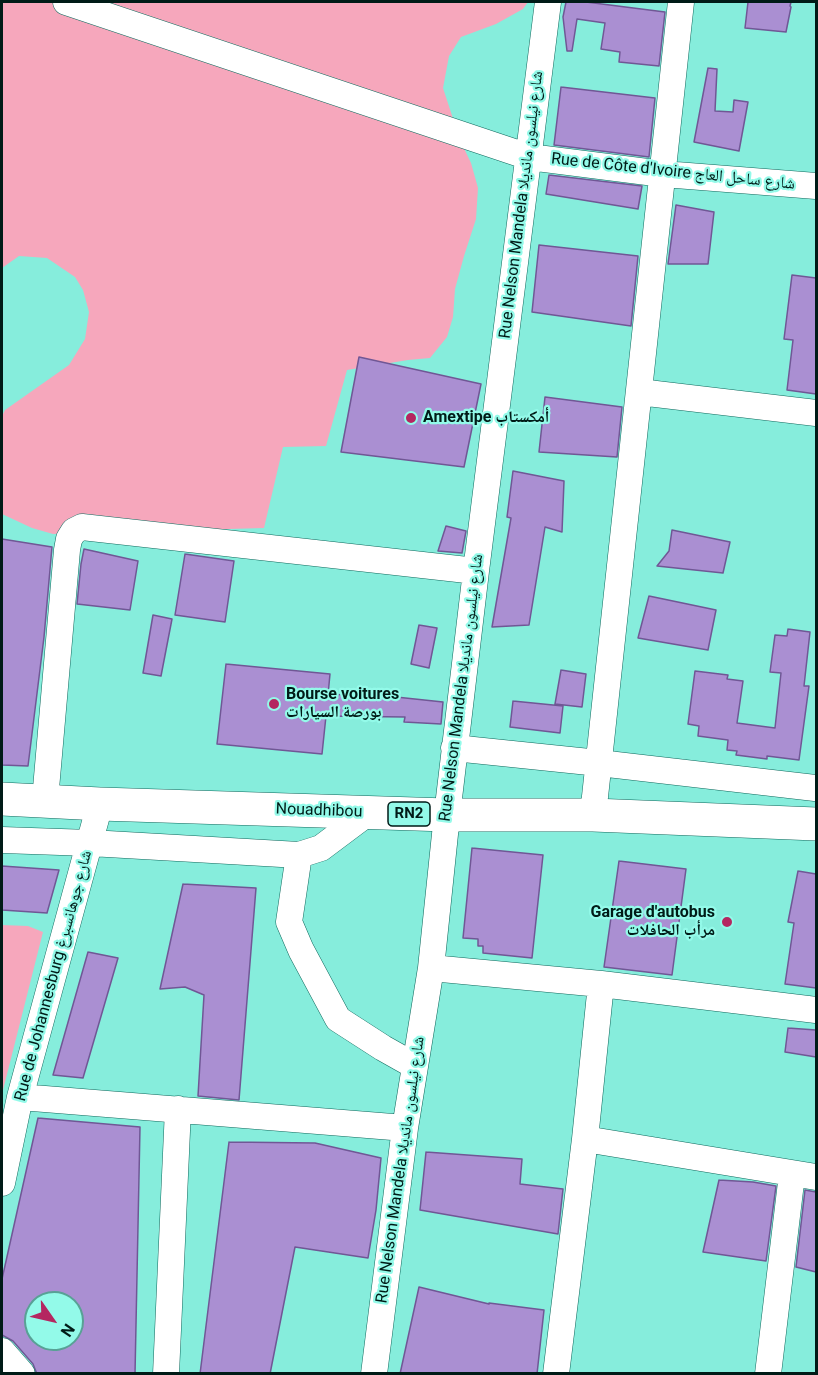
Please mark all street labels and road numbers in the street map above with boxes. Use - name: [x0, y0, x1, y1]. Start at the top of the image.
- street label: Rue Nelson Mandela شارع نيلسون مانديلا: [496, 70, 548, 340]
- street label: Rue de Côte d'Ivoire شارع ساحل العاج: [550, 150, 796, 194]
- street label: Rue Nelson Mandela شارع نيلسون مانديلا: [436, 553, 488, 823]
- street label: Nouadhibou: [275, 800, 363, 822]
- road number: RN2: [388, 802, 430, 826]
- street label: Rue de Johannesburg شارع جوهانسبرغ: [11, 849, 97, 1103]
- street label: Rue Nelson Mandela شارع نيلسون مانديلا: [373, 1035, 429, 1305]

